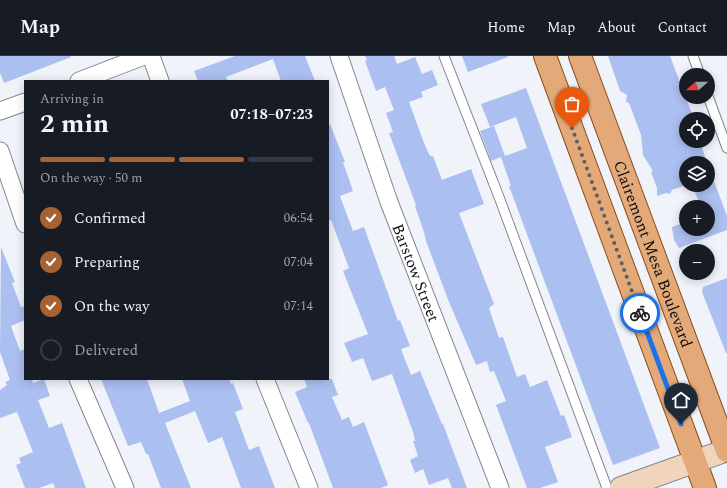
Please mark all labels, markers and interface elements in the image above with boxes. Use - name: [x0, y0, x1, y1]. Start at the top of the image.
- text: Map: [20, 13, 60, 42]
- text: Home: [487, 17, 525, 38]
- text: Map: [547, 17, 575, 38]
- text: About: [597, 17, 636, 38]
- text: Contact: [658, 17, 707, 38]
- north arrow: [679, 68, 715, 104]
- map controls: [679, 68, 715, 280]
- pin: [555, 87, 589, 128]
- text: Arriving in: [40, 89, 104, 109]
- icon: bag: [561, 93, 583, 115]
- text: 07:18–07:23: [230, 103, 313, 126]
- text: 2 min: [40, 104, 109, 144]
- button: locate: [679, 112, 715, 148]
- button: layers: [679, 156, 715, 192]
- street label: Clairemont Mesa Boulevard: [607, 157, 698, 351]
- text: On the way · 50 m: [40, 168, 143, 188]
- button: +: [679, 200, 715, 236]
- icon: check: [40, 207, 62, 229]
- text: Confirmed: [74, 207, 146, 230]
- text: 06:54: [284, 208, 313, 228]
- street label: Barstow Street: [385, 220, 446, 326]
- button: −: [679, 244, 715, 280]
- icon: check: [40, 251, 62, 273]
- text: Preparing: [74, 251, 140, 274]
- text: 07:04: [284, 252, 313, 272]
- courier: [620, 293, 660, 333]
- icon: check: [40, 295, 62, 317]
- text: On the way: [74, 295, 149, 318]
- text: 07:14: [284, 296, 313, 316]
- icon: bike: [629, 302, 651, 324]
- text: Delivered: [74, 339, 138, 362]
- pin: [664, 383, 698, 424]
- icon: home: [670, 389, 692, 411]

